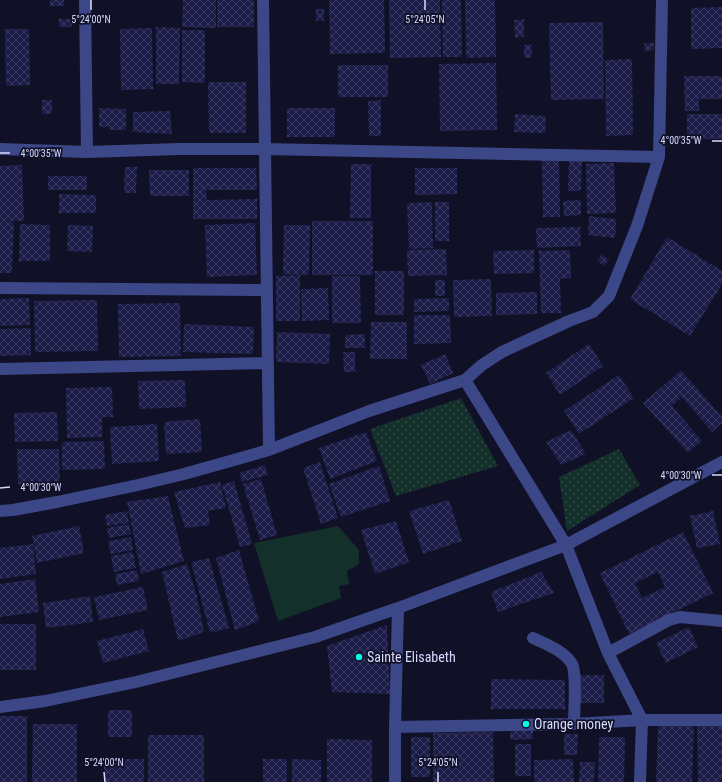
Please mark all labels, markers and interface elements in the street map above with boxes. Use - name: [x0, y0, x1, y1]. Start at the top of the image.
- text: 5°24'00"N: [71, 14, 111, 25]
- text: 5°24'05"N: [405, 14, 445, 25]
- text: 4°00'35"W: [661, 135, 702, 146]
- text: 4°00'35"W: [21, 148, 62, 159]
- text: 4°00'30"W: [661, 470, 702, 481]
- text: 4°00'30"W: [21, 482, 62, 493]
- place label: Sainte Elisabeth: [367, 649, 456, 665]
- marker: Sainte Elisabeth: [354, 652, 364, 662]
- place label: Orange money: [534, 716, 613, 732]
- marker: Orange money: [521, 719, 531, 729]
- text: 5°24'00"N: [84, 757, 124, 768]
- text: 5°24'05"N: [418, 757, 458, 768]

